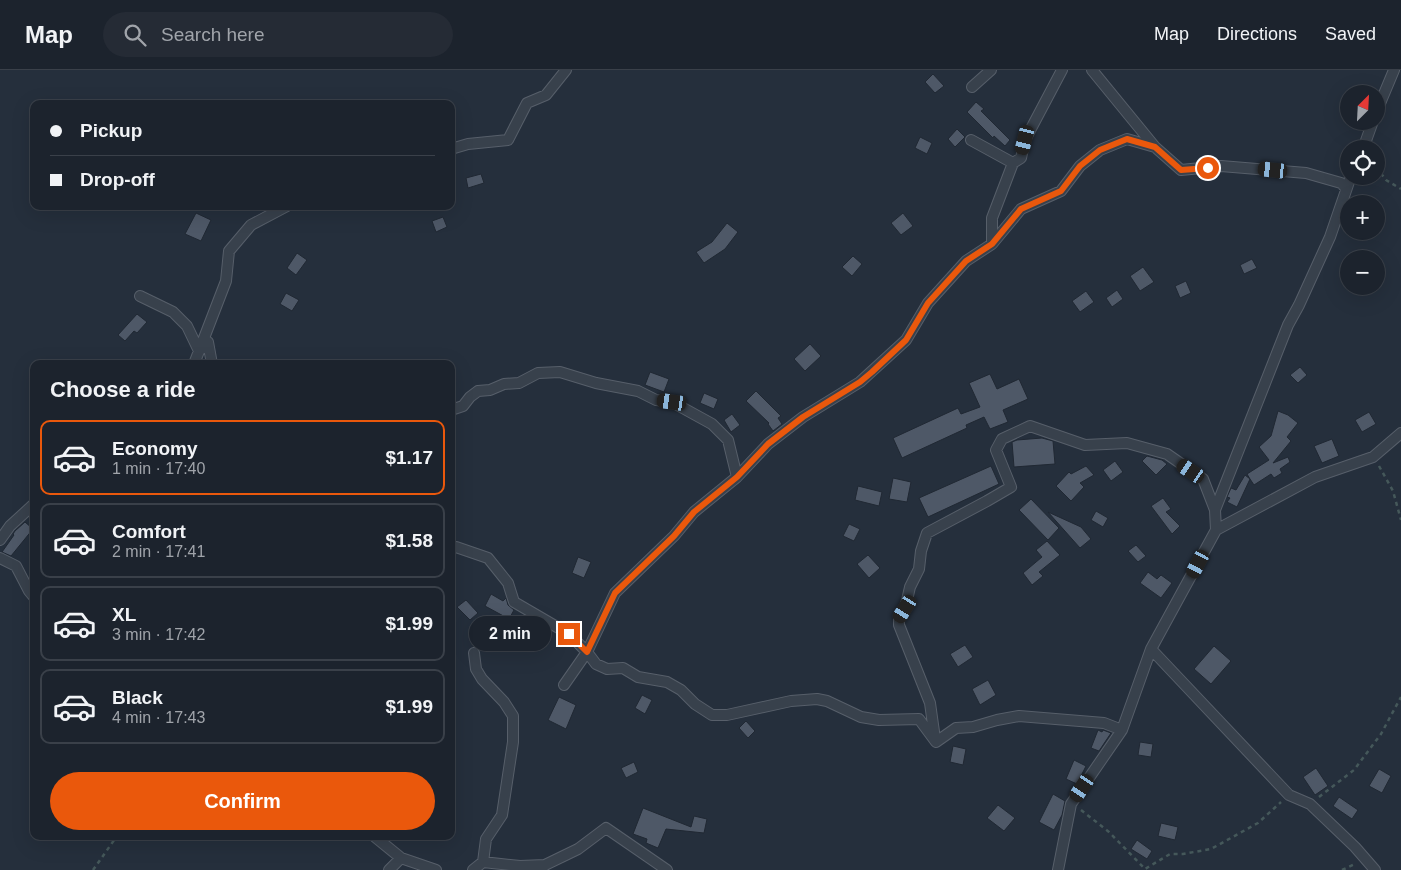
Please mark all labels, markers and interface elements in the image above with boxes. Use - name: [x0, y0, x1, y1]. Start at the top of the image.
- search box: [103, 12, 453, 57]
- text: Map: [25, 21, 73, 48]
- icon: search: [121, 21, 149, 49]
- text: Search here: [161, 24, 265, 45]
- text: Map: [1154, 24, 1189, 44]
- text: Directions: [1217, 24, 1297, 44]
- text: Saved: [1325, 24, 1376, 44]
- north arrow: [1340, 85, 1385, 130]
- map controls: [1340, 85, 1385, 295]
- text: Pickup: [80, 120, 142, 141]
- car: [1014, 124, 1035, 156]
- button: locate: [1340, 140, 1385, 185]
- route start: [1197, 157, 1219, 179]
- car: [1257, 161, 1288, 179]
- text: Drop-off: [80, 169, 155, 190]
- button: +: [1340, 195, 1385, 240]
- button: −: [1340, 250, 1385, 295]
- text: Choose a ride: [50, 377, 195, 402]
- car: [656, 392, 687, 412]
- icon: car: [52, 435, 97, 480]
- text: Economy: [112, 438, 198, 459]
- text: $1.17: [385, 447, 433, 468]
- car: [1174, 456, 1207, 486]
- text: 1 min · 17:40: [112, 460, 205, 477]
- icon: car: [52, 518, 97, 563]
- text: Comfort: [112, 521, 186, 542]
- text: $1.58: [385, 530, 433, 551]
- text: 2 min · 17:41: [112, 543, 205, 560]
- car: [1184, 547, 1211, 581]
- car: [890, 592, 919, 626]
- icon: car: [52, 601, 97, 646]
- text: XL: [112, 604, 136, 625]
- text: $1.99: [385, 613, 433, 634]
- callout: 2 min: [469, 616, 552, 652]
- route end: [558, 623, 580, 645]
- text: 2 min: [489, 625, 531, 642]
- text: 3 min · 17:42: [112, 626, 205, 643]
- icon: car: [52, 684, 97, 729]
- text: Black: [112, 687, 163, 708]
- text: $1.99: [385, 696, 433, 717]
- text: 4 min · 17:43: [112, 709, 205, 726]
- car: [1067, 771, 1096, 805]
- button: Confirm: [50, 772, 435, 830]

